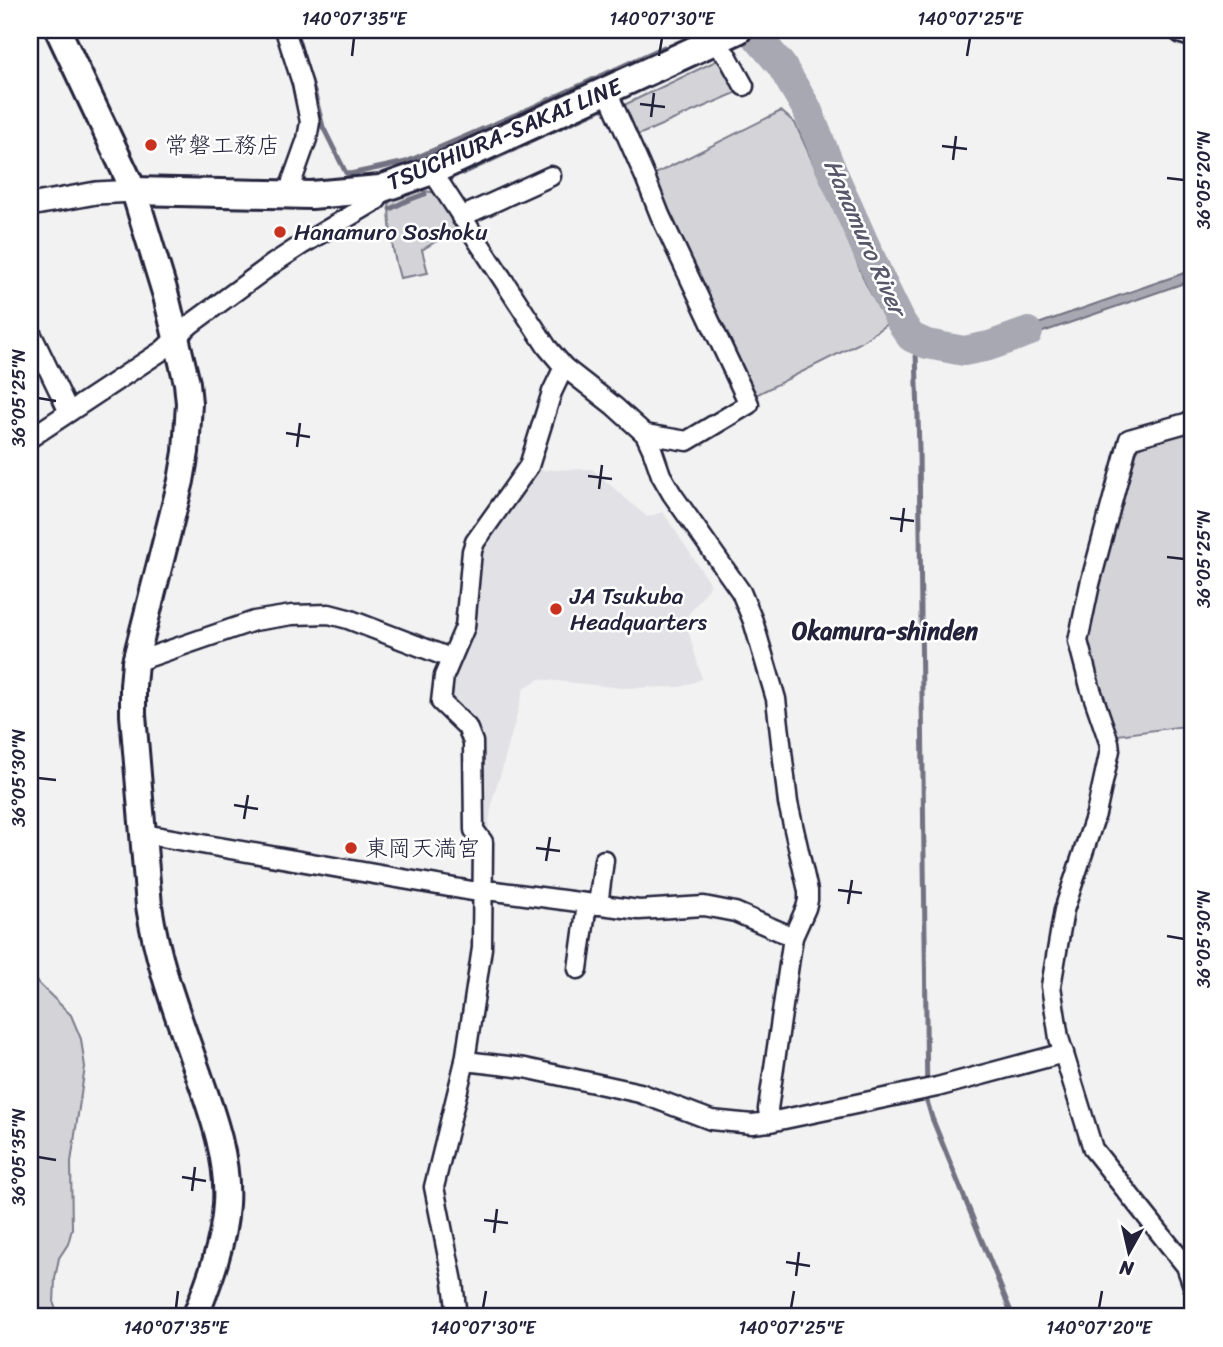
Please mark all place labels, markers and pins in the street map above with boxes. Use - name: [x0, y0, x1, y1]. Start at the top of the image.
- place label: 常磐工務店: [165, 125, 280, 166]
- marker: 常磐工務店: [143, 137, 159, 153]
- place label: Hanamuro Soshoku: [294, 212, 488, 253]
- marker: Hanamuro Soshoku: [272, 224, 288, 240]
- place label: JA Tsukuba Headquarters: [569, 576, 708, 643]
- marker: JA Tsukuba Headquarters: [548, 601, 564, 617]
- place label: 東岡天満宮: [365, 828, 480, 869]
- marker: 東岡天満宮: [343, 840, 359, 856]

